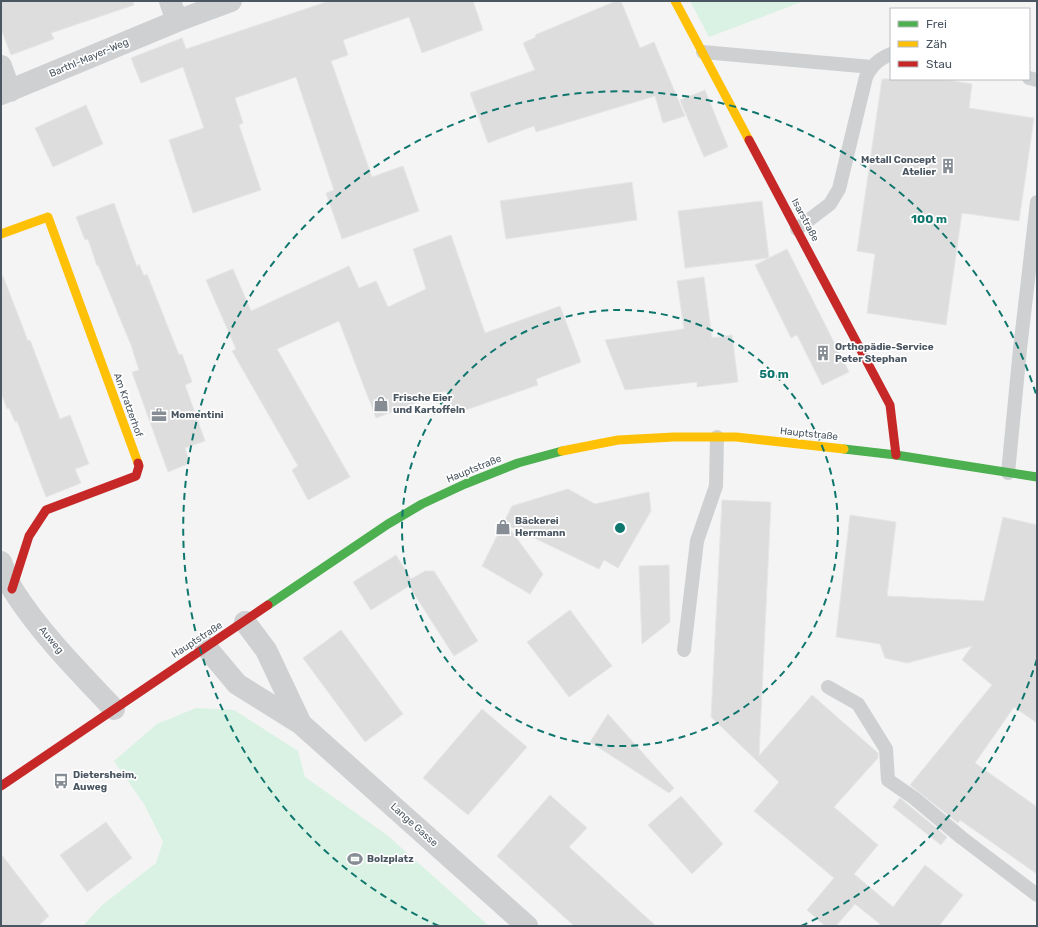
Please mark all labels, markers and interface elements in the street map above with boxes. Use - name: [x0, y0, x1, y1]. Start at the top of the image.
- legend: [890, 8, 1030, 80]
- text: Frei: [926, 17, 947, 31]
- street label: Barthl-Mayer-Weg: [48, 36, 130, 80]
- text: Zäh: [926, 37, 947, 51]
- text: Stau: [926, 57, 952, 71]
- place label: Metall Concept Atelier: [861, 154, 936, 178]
- building icon: Metall Concept Atelier: [939, 157, 957, 175]
- street label: Isarstraße: [789, 196, 821, 244]
- text: 100 m: [911, 212, 947, 226]
- place label: Orthopädie-Service Peter Stephan: [835, 341, 934, 365]
- building icon: Orthopädie-Service Peter Stephan: [814, 344, 832, 362]
- text: 50 m: [759, 367, 789, 381]
- street label: Am Kratzerhof: [111, 371, 145, 439]
- place label: Frische Eier und Kartoffeln: [393, 392, 465, 416]
- shop icon: Frische Eier und Kartoffeln: [372, 395, 390, 413]
- office icon: Momentini: [150, 406, 168, 424]
- place label: Momentini: [171, 409, 224, 421]
- street label: Hauptstraße: [779, 425, 839, 443]
- street label: Hauptstraße: [445, 452, 504, 485]
- place label: Bäckerei Herrmann: [515, 515, 565, 539]
- shop icon: Bäckerei Herrmann: [494, 518, 512, 536]
- centre of rings: [613, 521, 627, 535]
- street label: Hauptstraße: [169, 619, 225, 661]
- street label: Auweg: [36, 624, 66, 656]
- place label: Dietersheim, Auweg: [73, 769, 137, 793]
- bus stop icon: Dietersheim, Auweg: [52, 772, 70, 790]
- street label: Lange Gasse: [388, 801, 440, 850]
- sports icon: Bolzplatz: [346, 850, 364, 868]
- place label: Bolzplatz: [367, 853, 414, 865]

